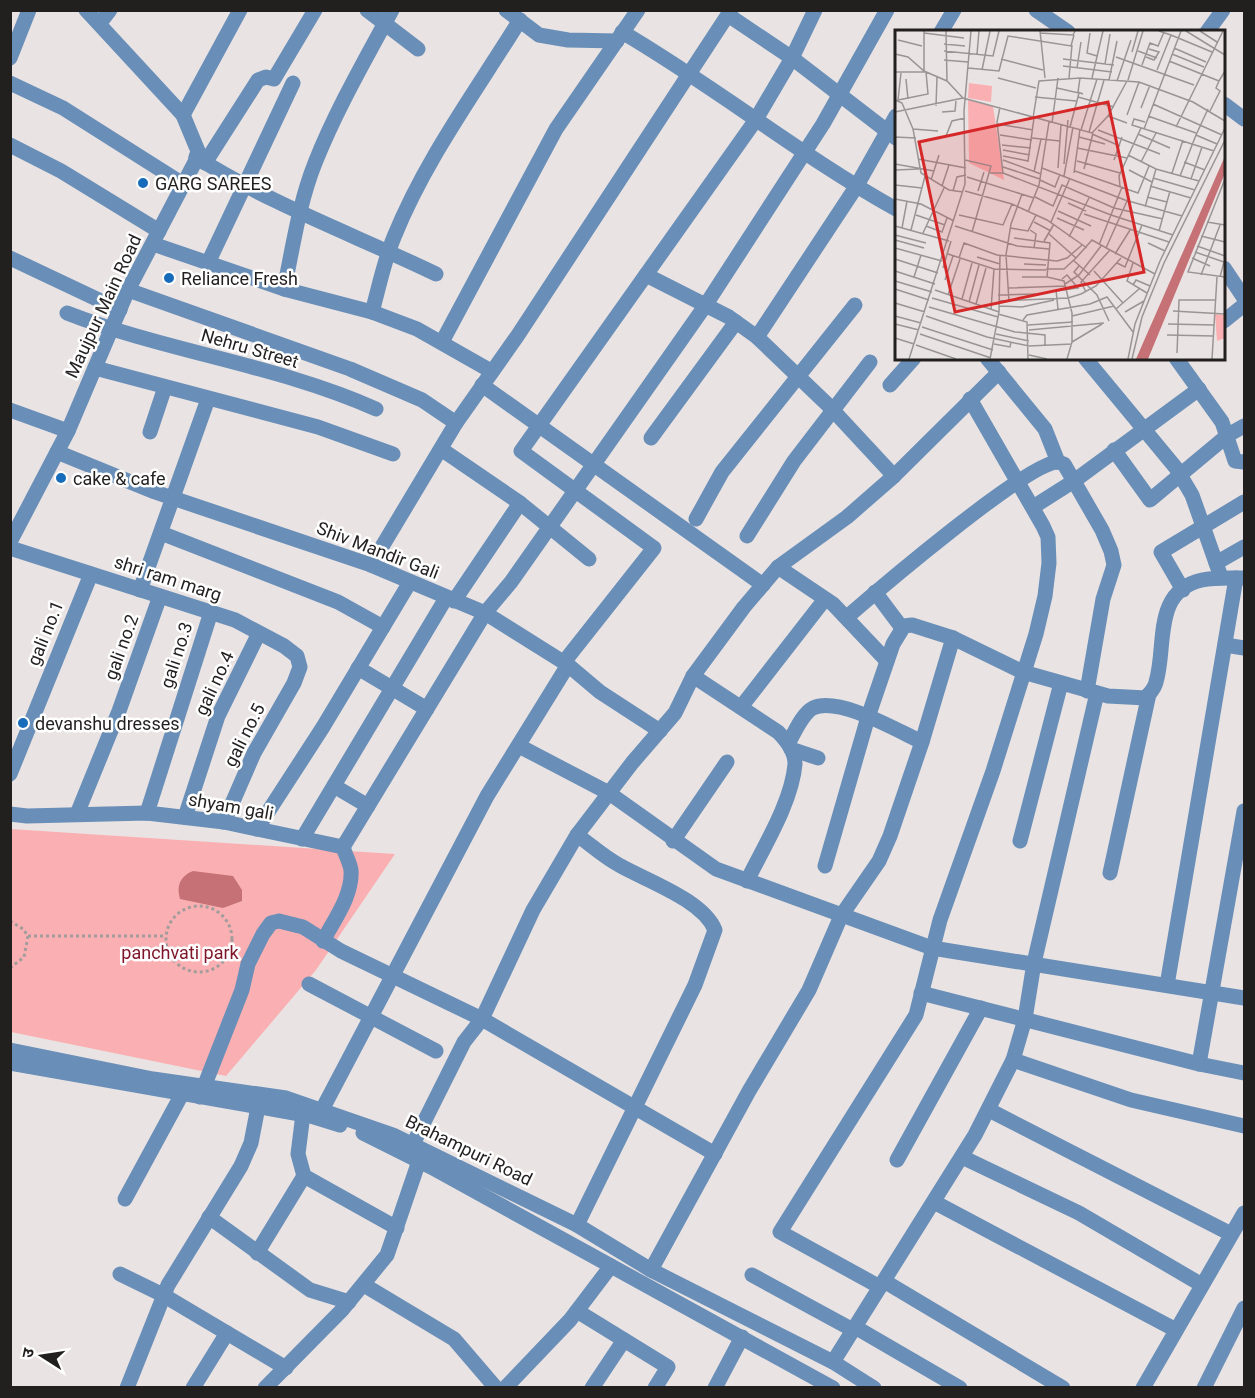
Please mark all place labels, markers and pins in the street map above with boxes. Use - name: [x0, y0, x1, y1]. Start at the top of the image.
- place label: GARG SAREES: [155, 173, 272, 194]
- marker: GARG SAREES: [136, 176, 150, 190]
- place label: Reliance Fresh: [181, 268, 298, 289]
- marker: Reliance Fresh: [162, 271, 176, 285]
- place label: cake & cafe: [73, 468, 166, 489]
- marker: cake & cafe: [54, 471, 68, 485]
- place label: devanshu dresses: [35, 713, 180, 734]
- marker: devanshu dresses: [16, 716, 30, 730]

